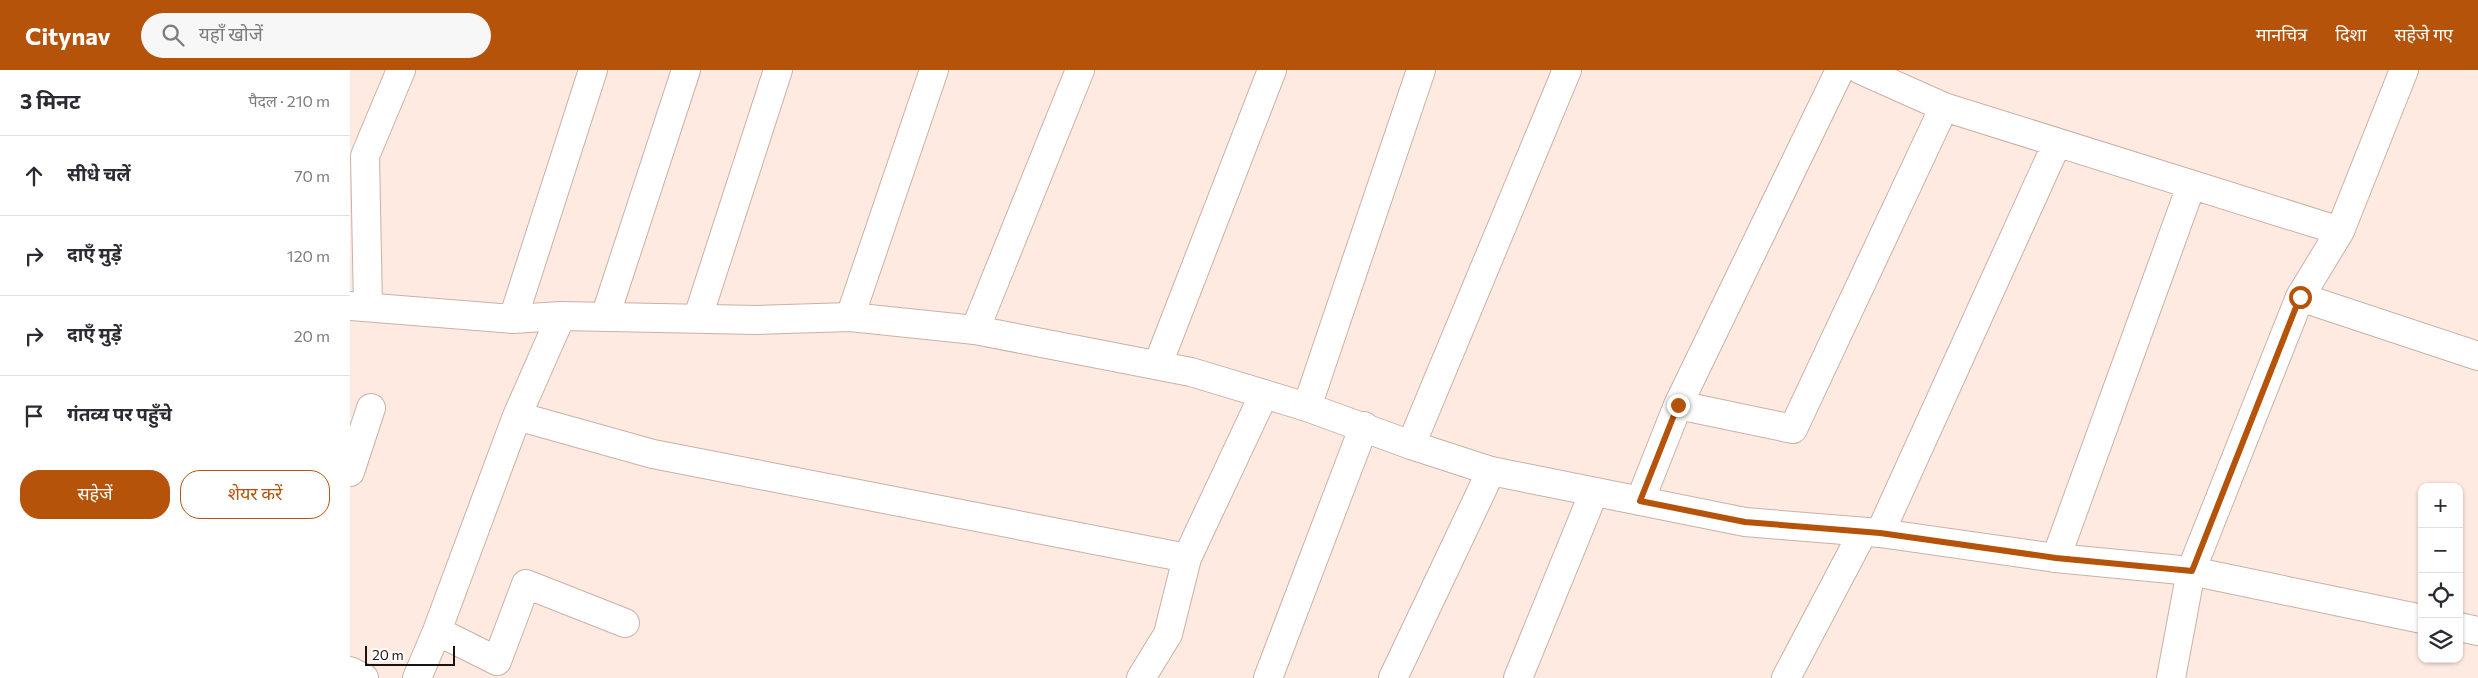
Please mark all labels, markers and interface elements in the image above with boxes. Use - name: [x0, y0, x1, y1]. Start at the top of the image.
- search box: [141, 13, 491, 58]
- text: Citynav: [25, 21, 111, 50]
- icon: search: [159, 21, 187, 49]
- text: यहाँ खोजें: [199, 22, 263, 45]
- text: मानचित्र: [2256, 23, 2307, 45]
- text: दिशा: [2335, 23, 2366, 45]
- text: सहेजे गए: [2394, 23, 2453, 45]
- text: 3 मिनट: [20, 88, 80, 113]
- text: पैदल · 210 m: [248, 91, 330, 110]
- icon: ahead: [20, 162, 48, 190]
- text: सीधे चलें: [67, 162, 131, 185]
- text: 70 m: [294, 166, 330, 185]
- icon: right: [20, 242, 48, 270]
- text: दाएँ मुड़ें: [67, 242, 122, 265]
- text: 120 m: [287, 246, 330, 265]
- route start: [2289, 286, 2312, 309]
- icon: right: [20, 322, 48, 350]
- text: दाएँ मुड़ें: [67, 322, 122, 345]
- text: 20 m: [294, 326, 330, 345]
- route end: [1667, 394, 1690, 417]
- icon: arrive: [20, 402, 48, 430]
- text: गंतव्य पर पहुँचे: [67, 402, 172, 425]
- button: सहेजें: [20, 470, 170, 519]
- button: शेयर करें: [180, 470, 330, 519]
- map controls: [2418, 483, 2463, 663]
- button: +: [2418, 483, 2463, 528]
- button: −: [2418, 528, 2463, 573]
- button: locate: [2418, 573, 2463, 618]
- button: layers: [2418, 618, 2463, 663]
- scale bar: [365, 643, 455, 666]
- text: 20 m: [372, 646, 404, 663]

